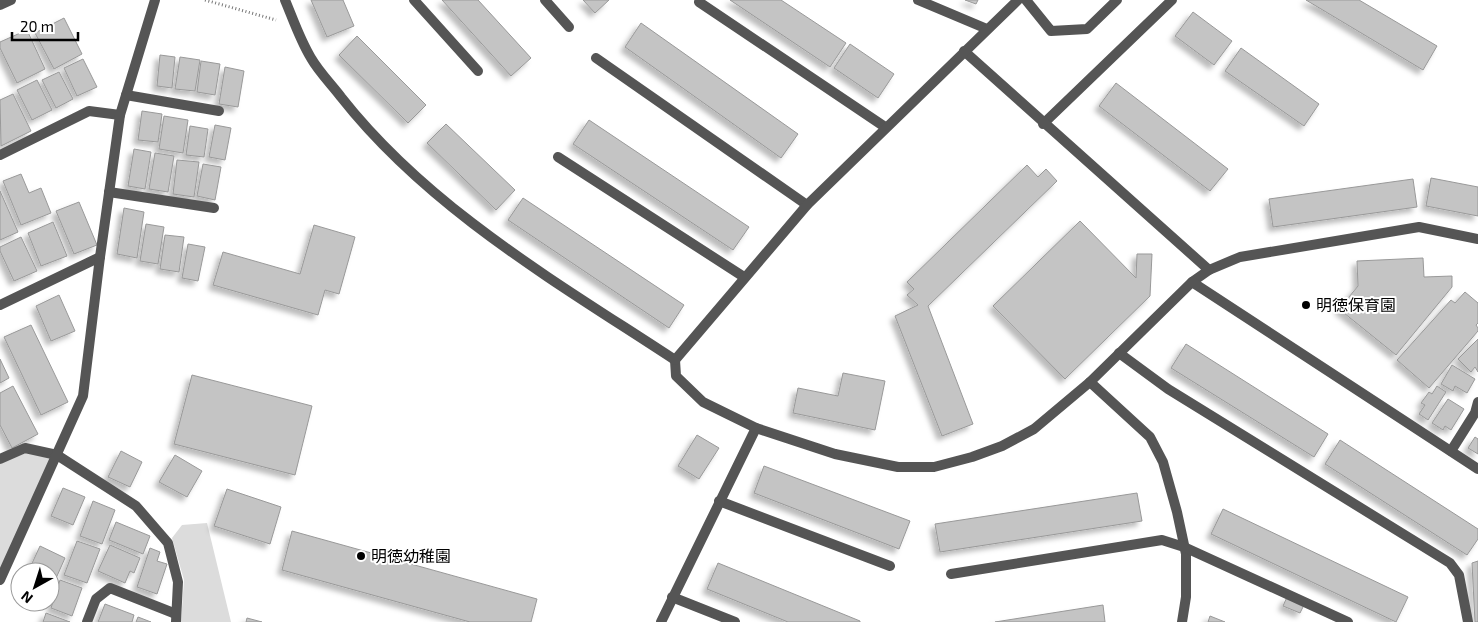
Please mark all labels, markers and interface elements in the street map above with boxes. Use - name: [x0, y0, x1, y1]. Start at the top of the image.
- scale bar: [12, 10, 79, 42]
- text: 20 m: [20, 17, 54, 35]
- place label: 明徳保育園: [1316, 295, 1396, 314]
- marker: 明徳保育園: [1300, 299, 1312, 311]
- place label: 明徳幼稚園: [371, 546, 451, 565]
- marker: 明徳幼稚園: [355, 550, 367, 562]
- north arrow: [10, 562, 60, 612]
- text: N: [17, 588, 36, 607]

